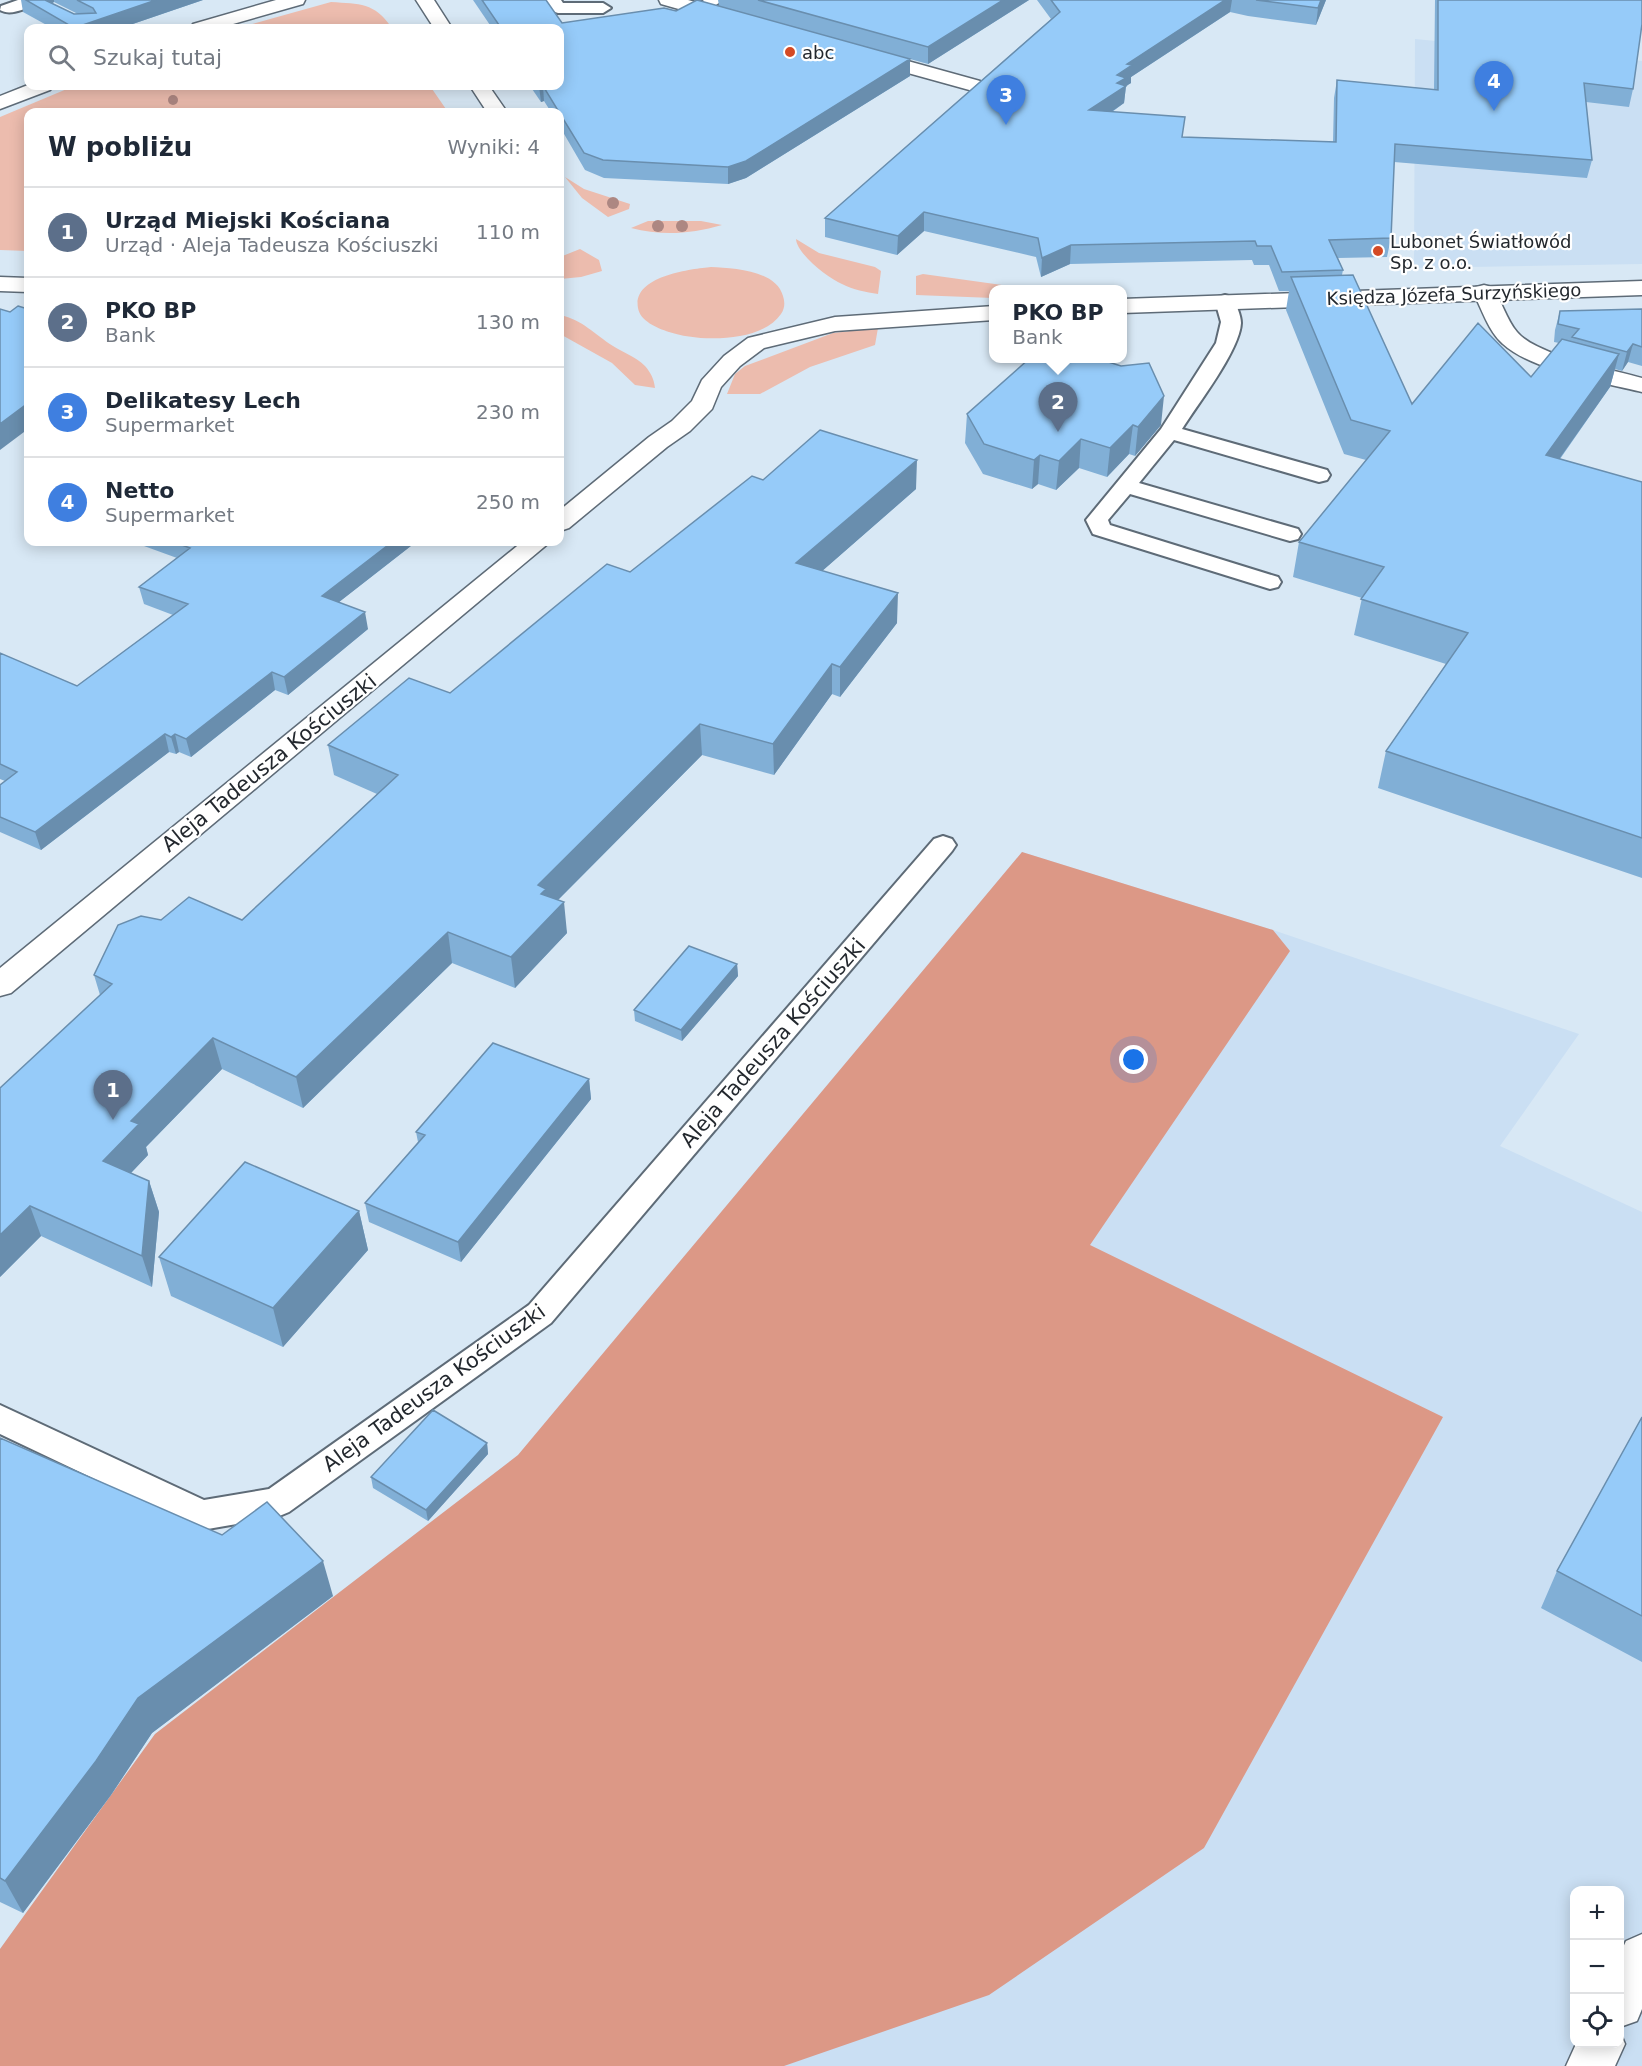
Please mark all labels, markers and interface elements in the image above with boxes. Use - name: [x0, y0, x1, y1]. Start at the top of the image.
- search box: [24, 24, 564, 90]
- icon: search: [45, 41, 78, 74]
- place label: abc: [802, 42, 834, 63]
- text: Szukaj tutaj: [93, 45, 222, 70]
- marker: abc: [783, 45, 797, 59]
- pin: 4: [1474, 62, 1514, 111]
- pin: 3: [986, 76, 1026, 125]
- text: W pobliżu: [48, 132, 192, 162]
- text: Wyniki: 4: [448, 135, 540, 159]
- text: Urząd Miejski Kościana: [105, 208, 390, 233]
- text: 1: [61, 220, 74, 244]
- text: 110 m: [476, 220, 540, 244]
- place label: Lubonet Światłowód Sp. z o.o.: [1390, 231, 1571, 273]
- text: Urząd · Aleja Tadeusza Kościuszki: [105, 233, 439, 257]
- marker: Lubonet Światłowód Sp. z o.o.: [1371, 244, 1385, 258]
- street label: Księdza Józefa Surzyńskiego: [1326, 279, 1582, 309]
- popup: [989, 285, 1127, 363]
- text: PKO BP: [105, 298, 196, 323]
- text: PKO BP: [1012, 300, 1104, 325]
- text: 2: [61, 310, 74, 334]
- text: 130 m: [476, 310, 540, 334]
- text: Bank: [105, 323, 155, 347]
- text: Bank: [1012, 325, 1063, 349]
- pin: 2: [1038, 382, 1078, 432]
- text: Delikatesy Lech: [105, 388, 301, 413]
- text: 3: [61, 400, 74, 424]
- text: 230 m: [476, 400, 540, 424]
- text: Supermarket: [105, 413, 234, 437]
- text: Netto: [105, 478, 174, 503]
- text: 4: [61, 490, 74, 514]
- text: 250 m: [476, 490, 540, 514]
- text: Supermarket: [105, 503, 234, 527]
- street label: Aleja Tadeusza Kościuszki: [157, 669, 381, 857]
- street label: Aleja Tadeusza Kościuszki: [676, 934, 870, 1152]
- your location: [1119, 1045, 1148, 1074]
- pin: 1: [94, 1070, 132, 1120]
- street label: Aleja Tadeusza Kościuszki: [318, 1299, 550, 1477]
- map controls: [1570, 1886, 1624, 2048]
- button: +: [1570, 1886, 1624, 1940]
- button: −: [1570, 1940, 1624, 1994]
- button: locate: [1570, 1994, 1624, 2048]

